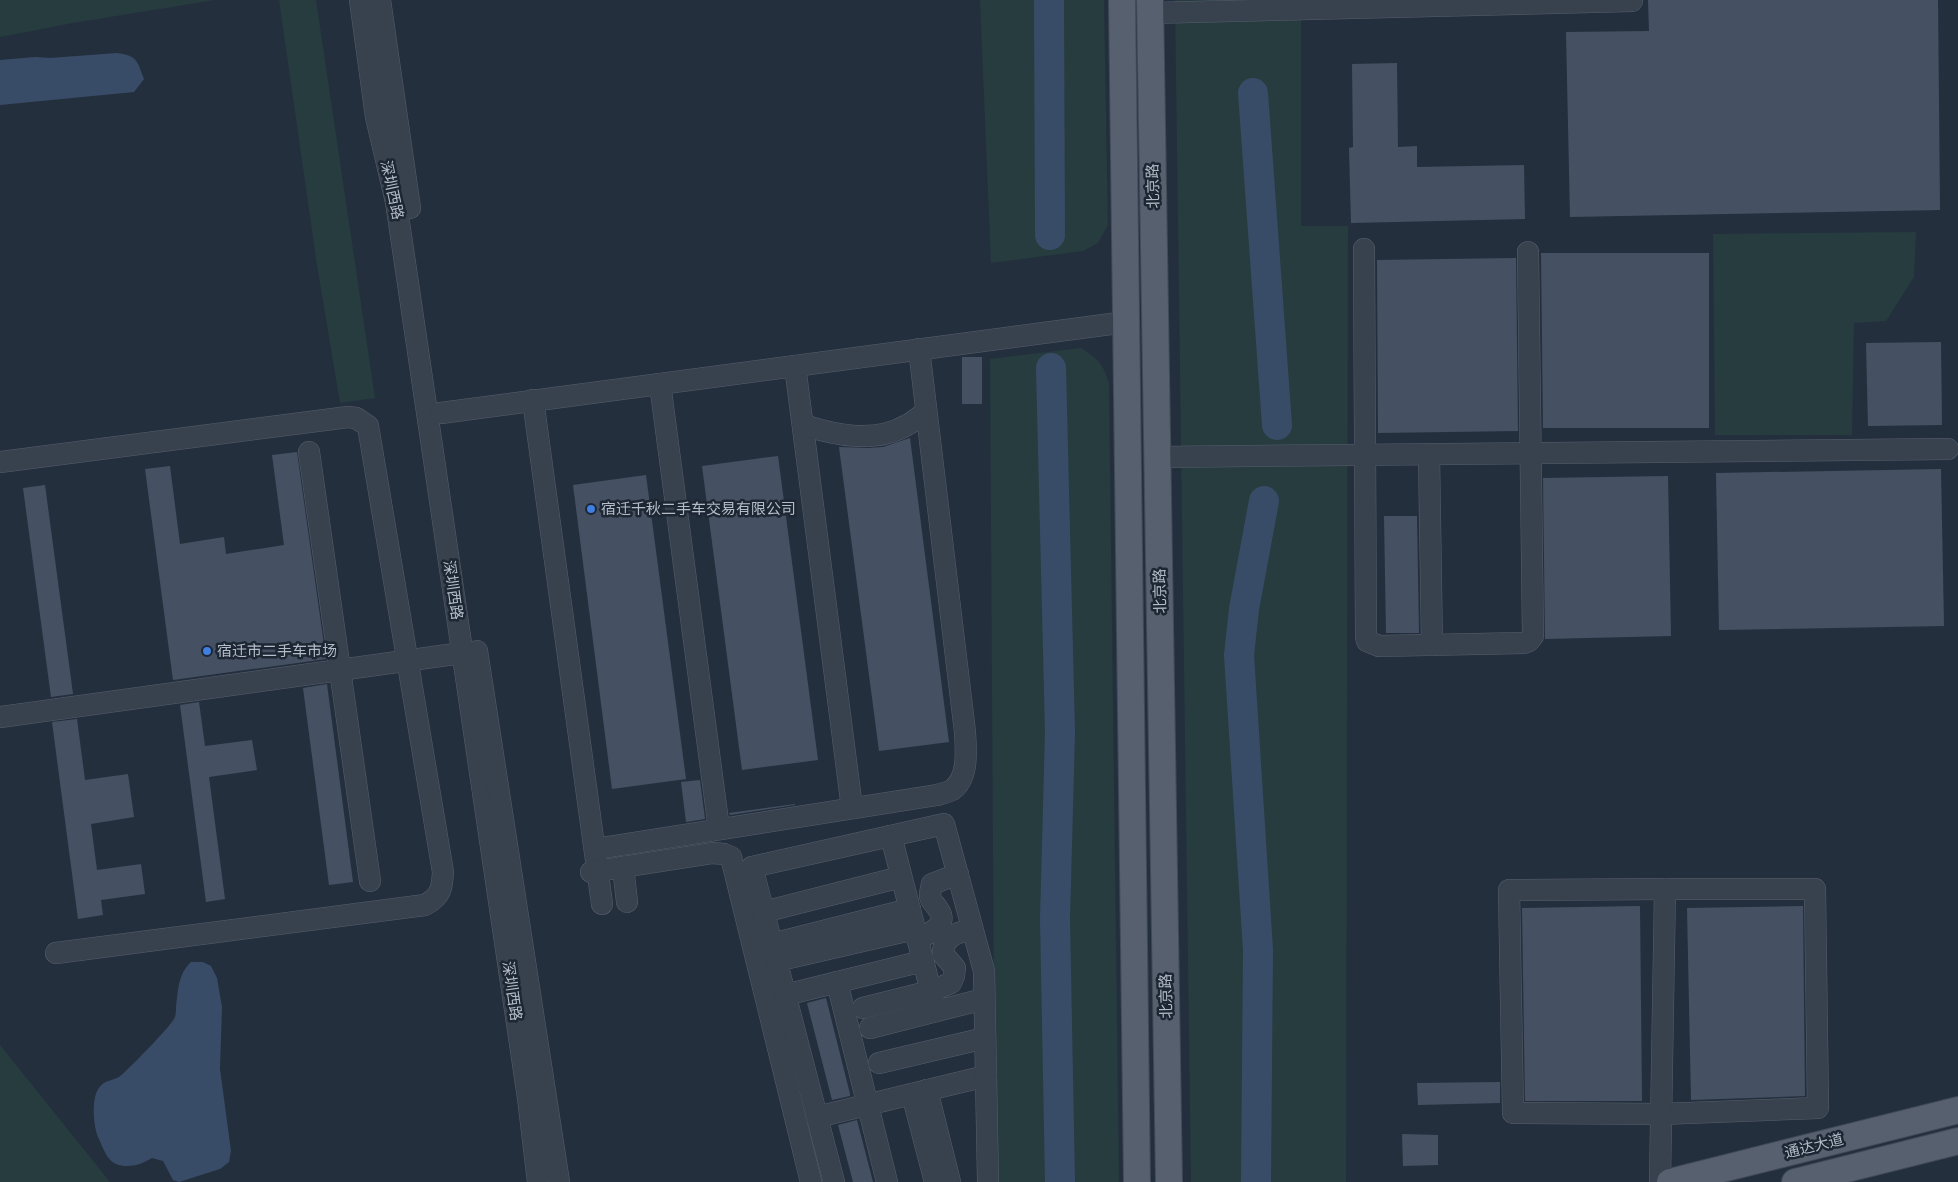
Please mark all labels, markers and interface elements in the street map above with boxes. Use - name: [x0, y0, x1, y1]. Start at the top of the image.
- street label: 深圳西路: [377, 159, 408, 221]
- street label: 北京路: [1143, 163, 1162, 209]
- place label: 宿迁千秋二手车交易有限公司: [601, 499, 796, 518]
- marker: 宿迁千秋二手车交易有限公司: [585, 503, 597, 515]
- street label: 深圳西路: [440, 559, 467, 621]
- street label: 北京路: [1150, 568, 1169, 614]
- place label: 宿迁市二手车市场: [217, 641, 337, 660]
- marker: 宿迁市二手车市场: [201, 645, 213, 657]
- street label: 深圳西路: [499, 960, 526, 1022]
- street label: 北京路: [1156, 973, 1175, 1019]
- street label: 通达大道: [1782, 1129, 1845, 1162]

